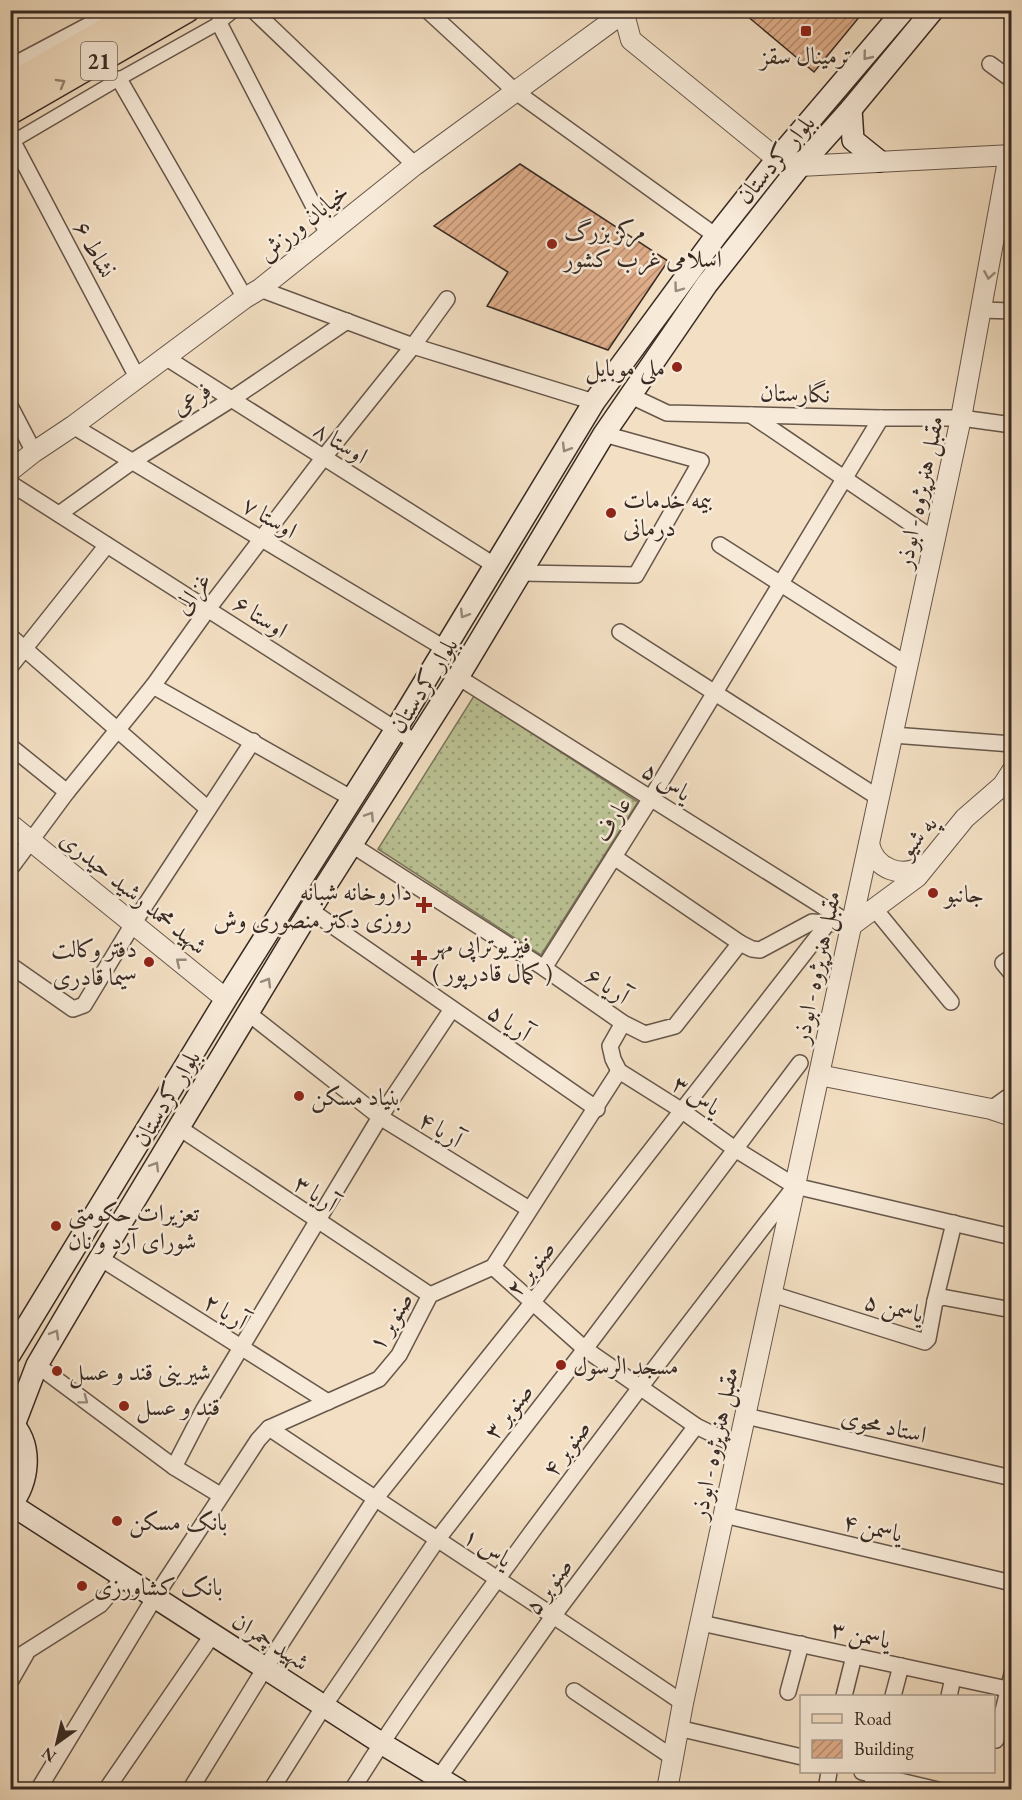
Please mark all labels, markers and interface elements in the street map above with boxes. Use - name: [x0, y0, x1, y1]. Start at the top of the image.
- marker: ترمینال سقز: [799, 24, 813, 38]
- place label: ترمینال سقز: [757, 40, 852, 71]
- road number: 21: [81, 42, 117, 80]
- one-way arrow: [863, 49, 874, 60]
- one-way arrow: [55, 78, 65, 90]
- street label: بلوار کردستان: [729, 108, 821, 210]
- street label: خیابان ورزش: [251, 176, 355, 268]
- street label: نشاط ۶: [67, 215, 123, 283]
- place label: مرکز بزرگ اسلامی غرب کشور: [562, 215, 722, 276]
- marker: مرکز بزرگ اسلامی غرب کشور: [545, 237, 559, 251]
- one-way arrow: [983, 270, 995, 279]
- one-way arrow: [674, 282, 685, 293]
- place label: ملی موبایل: [585, 352, 665, 385]
- marker: ملی موبایل: [670, 360, 684, 374]
- street label: فرعی: [165, 374, 217, 422]
- street label: نگارستان: [759, 376, 831, 410]
- street label: اوستا ۸: [308, 413, 374, 471]
- street label: مقبل هنرپژوه - ابوذر: [887, 413, 952, 573]
- one-way arrow: [562, 442, 574, 452]
- place label: بیمه خدمات درمانی: [623, 484, 712, 543]
- street label: اوستا ۷: [237, 489, 303, 545]
- marker: بیمه خدمات درمانی: [604, 506, 618, 520]
- street label: غزالی: [166, 566, 220, 622]
- street label: اوستا ۶: [228, 587, 294, 645]
- one-way arrow: [460, 608, 472, 618]
- street label: بلوار کردستان: [381, 631, 465, 739]
- street label: یاس ۵: [636, 754, 699, 809]
- street label: عارف: [586, 790, 638, 848]
- street label: په شیو: [889, 807, 946, 866]
- one-way arrow: [363, 812, 375, 822]
- street label: شهید محمد رشید حیدری: [54, 823, 214, 961]
- place label: داروخانه شبانه روزی دکتر منصوری وش: [213, 876, 412, 935]
- place label: جانبو: [943, 878, 984, 909]
- marker: جانبو: [926, 886, 940, 900]
- street label: مقبل هنرپژوه - ابوذر: [784, 888, 849, 1048]
- marker: داروخانه شبانه روزی دکتر منصوری وش: [417, 898, 431, 912]
- place label: فیزیوتراپی مهر ( کمال قادرپور ): [429, 929, 552, 990]
- place label: دفتر وکالت سیما قادری: [51, 933, 137, 992]
- marker: فیزیوتراپی مهر ( کمال قادرپور ): [410, 949, 428, 967]
- marker: دفتر وکالت سیما قادری: [142, 955, 156, 969]
- one-way arrow: [176, 959, 187, 970]
- street label: آریا ۶: [580, 959, 638, 1012]
- one-way arrow: [260, 977, 271, 988]
- street label: آریا ۵: [482, 996, 540, 1050]
- street label: بلوار کردستان: [125, 1044, 207, 1152]
- street label: یاس ۳: [666, 1067, 729, 1123]
- place label: بنیاد مسکن: [311, 1081, 401, 1113]
- marker: بنیاد مسکن: [292, 1089, 306, 1103]
- street label: آریا ۴: [413, 1104, 471, 1156]
- one-way arrow: [147, 1162, 159, 1172]
- street label: آریا ۳: [288, 1167, 346, 1220]
- place label: تعزیرات حکومتی شورای آرد و نان: [68, 1197, 199, 1256]
- marker: تعزیرات حکومتی شورای آرد و نان: [49, 1219, 63, 1233]
- street label: صنوبر ۲: [498, 1234, 562, 1302]
- street label: یاسمن ۵: [861, 1285, 928, 1331]
- street label: آریا ۲: [198, 1286, 256, 1338]
- street label: صنوبر ۱: [360, 1286, 420, 1356]
- one-way arrow: [48, 1330, 60, 1340]
- place label: مسجد الرسول: [573, 1350, 679, 1381]
- place label: شیرینی قند و عسل: [69, 1356, 211, 1389]
- marker: مسجد الرسول: [554, 1358, 568, 1372]
- marker: شیرینی قند و عسل: [50, 1364, 64, 1378]
- street label: مقبل هنرپژوه - ابوذر: [682, 1364, 747, 1524]
- street label: صنوبر ۳: [476, 1377, 540, 1445]
- place label: قند و عسل: [136, 1391, 220, 1424]
- one-way arrow: [78, 1393, 89, 1404]
- marker: قند و عسل: [117, 1399, 131, 1413]
- street label: استاد محوی: [838, 1400, 930, 1450]
- street label: صنوبر ۴: [535, 1413, 597, 1483]
- street label: یاسمن ۴: [840, 1505, 907, 1550]
- place label: بانک مسکن: [129, 1506, 227, 1538]
- marker: بانک مسکن: [110, 1514, 124, 1528]
- street label: یاس ۱: [457, 1520, 520, 1575]
- street label: صنوبر ۵: [517, 1551, 579, 1621]
- place label: بانک کشاورزی: [94, 1571, 223, 1602]
- marker: بانک کشاورزی: [75, 1579, 89, 1593]
- street label: شهید چمران: [227, 1605, 315, 1677]
- street label: یاسمن ۳: [828, 1613, 895, 1657]
- legend: [800, 1695, 995, 1773]
- text: Road: [854, 1707, 893, 1730]
- north arrow: [27, 1713, 87, 1773]
- text: Building: [854, 1737, 914, 1760]
- text: N: [38, 1743, 60, 1767]

